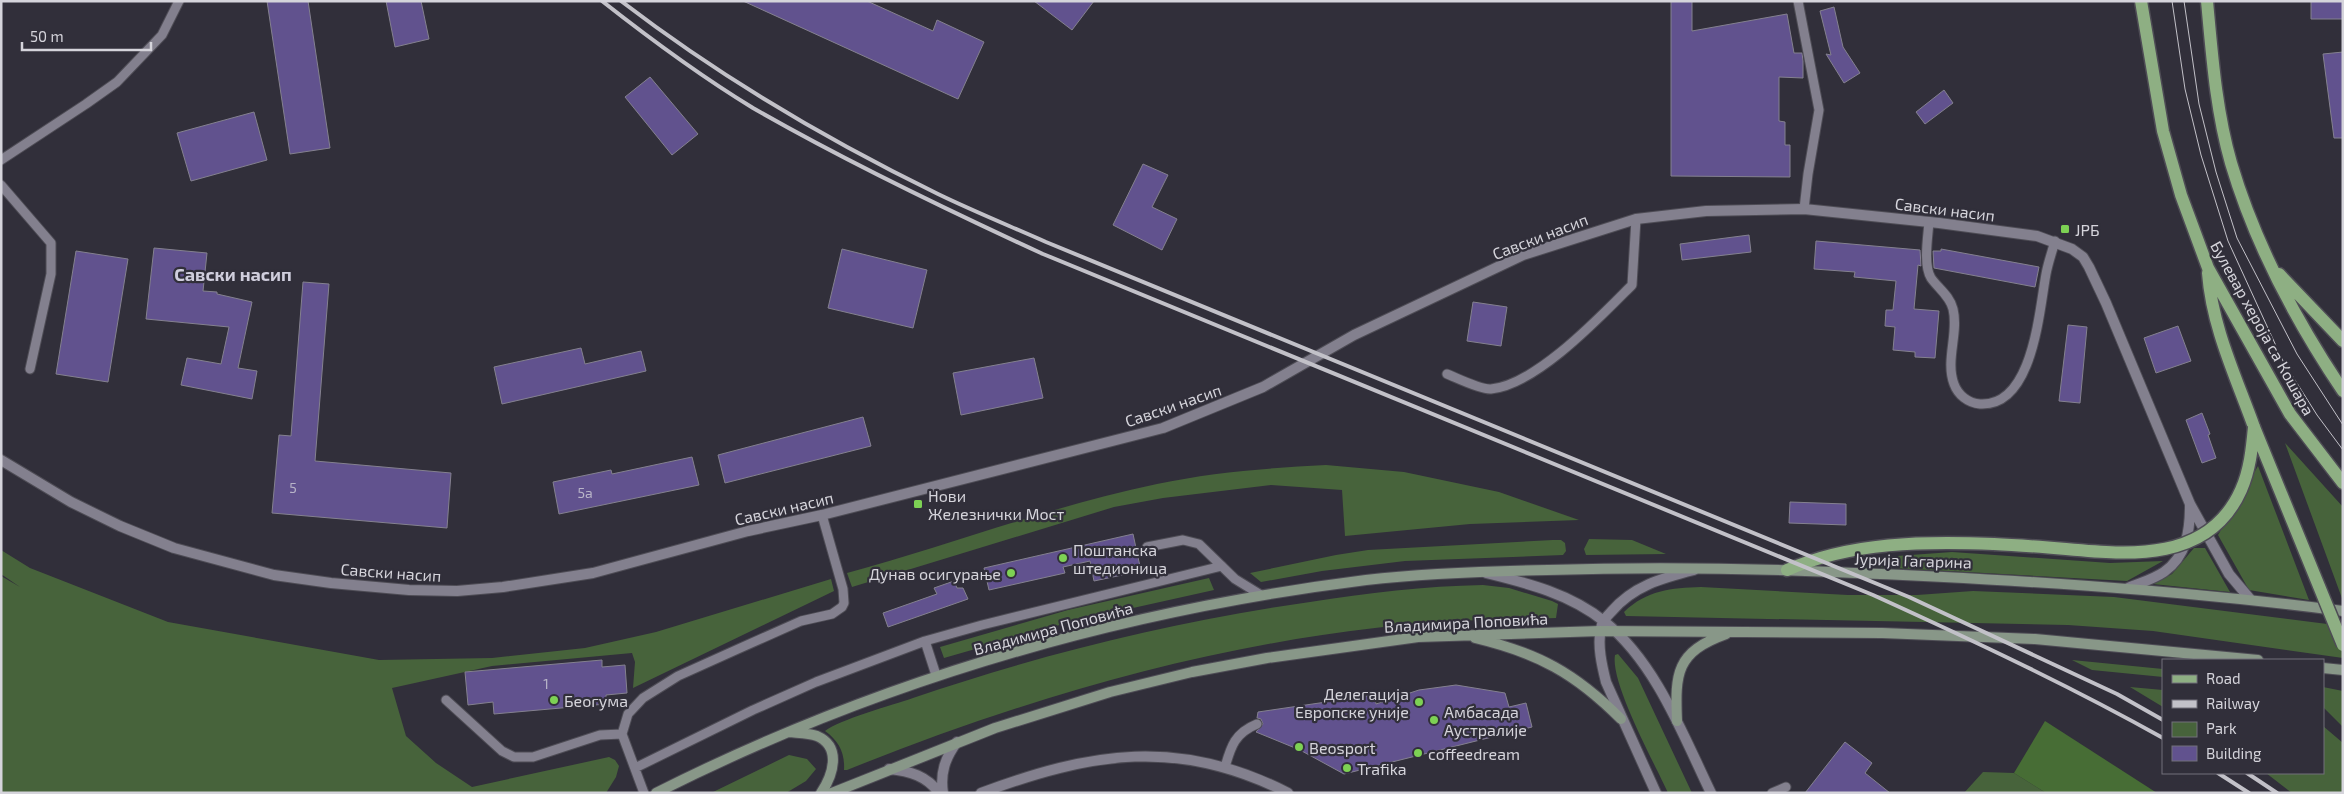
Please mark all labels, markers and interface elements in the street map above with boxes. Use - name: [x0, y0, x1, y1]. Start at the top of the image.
- scale bar: [22, 20, 151, 52]
- text: 50 m: [30, 27, 64, 45]
- street label: Савски насип: [1894, 193, 1996, 225]
- street label: Савски насип: [1490, 209, 1590, 263]
- place label: ЈРБ: [2075, 220, 2099, 239]
- marker: ЈРБ: [2059, 223, 2071, 235]
- street label: Булевар хероја са Кошара: [2206, 238, 2319, 419]
- district label: Савски насип: [174, 263, 292, 285]
- street label: Савски насип: [1122, 380, 1224, 430]
- house number: 5: [289, 479, 297, 496]
- house number: 5a: [577, 484, 593, 501]
- place label: Нови Железнички Мост: [928, 486, 1064, 523]
- street label: Савски насип: [733, 487, 835, 529]
- marker: Нови Железнички Мост: [912, 498, 924, 510]
- place label: Поштанска штедионица: [1073, 540, 1167, 577]
- street label: Јурија Гагарина: [1854, 548, 1972, 573]
- marker: Поштанска штедионица: [1057, 552, 1069, 564]
- street label: Савски насип: [340, 559, 442, 585]
- place label: Дунав осигурање: [869, 564, 1001, 584]
- marker: Дунав осигурање: [1005, 567, 1017, 579]
- street label: Владимира Поповића: [971, 598, 1135, 658]
- street label: Владимира Поповића: [1383, 608, 1549, 636]
- legend: [2162, 659, 2324, 774]
- text: Road: [2206, 669, 2241, 687]
- house number: 1: [543, 675, 549, 692]
- place label: Делегација Европске уније: [1295, 684, 1409, 722]
- place label: Беогума: [564, 691, 628, 711]
- marker: Беогума: [548, 694, 560, 706]
- text: Railway: [2206, 694, 2260, 712]
- marker: Делегација Европске уније: [1413, 696, 1425, 708]
- place label: Амбасада Аустралије: [1444, 702, 1527, 740]
- marker: Амбасада Аустралије: [1428, 714, 1440, 726]
- text: Park: [2206, 719, 2237, 737]
- place label: Beosport: [1309, 738, 1376, 757]
- marker: Beosport: [1293, 741, 1305, 753]
- place label: coffeedream: [1428, 744, 1520, 763]
- text: Building: [2206, 744, 2262, 762]
- marker: coffeedream: [1412, 747, 1424, 759]
- place label: Trafika: [1357, 759, 1407, 778]
- marker: Trafika: [1341, 762, 1353, 774]

